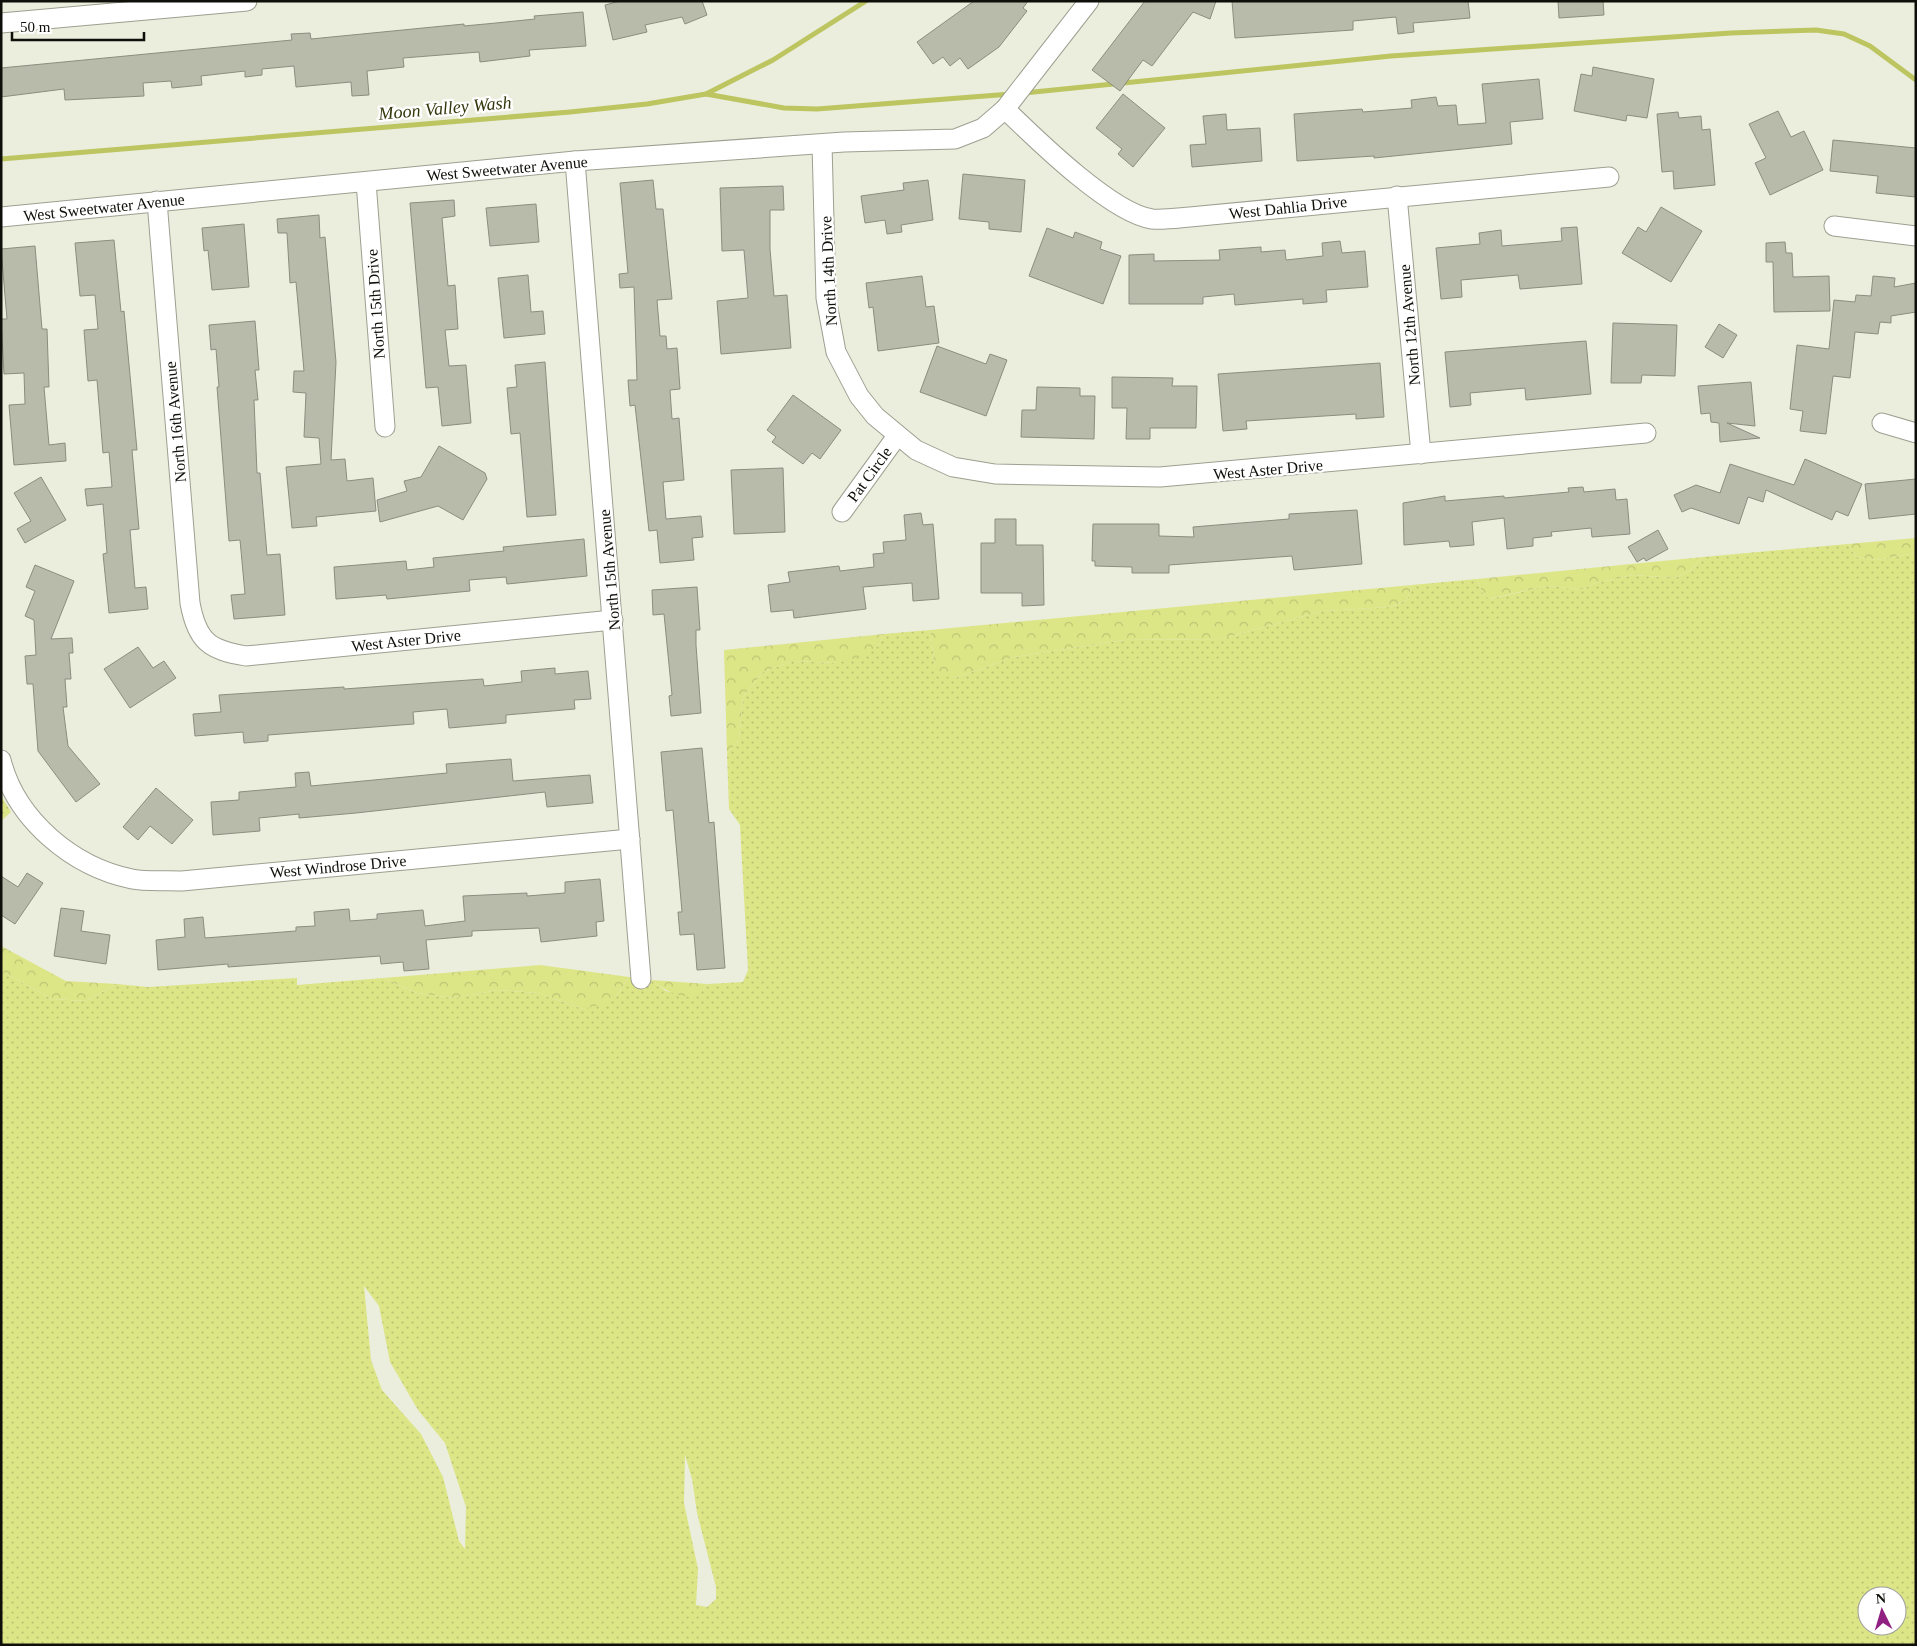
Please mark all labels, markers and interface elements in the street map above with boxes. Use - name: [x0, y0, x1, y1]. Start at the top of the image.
- scale bar: [12, 10, 145, 42]
- text: 50 m: [20, 19, 51, 35]
- water label: Moon Valley Wash: [377, 92, 512, 124]
- street label: West Sweetwater Avenue: [426, 153, 588, 184]
- street label: West Sweetwater Avenue: [23, 191, 185, 224]
- street label: West Dahlia Drive: [1228, 193, 1348, 222]
- street label: North 14th Drive: [817, 216, 840, 326]
- street label: North 15th Drive: [363, 248, 388, 360]
- street label: North 12th Avenue: [1396, 264, 1423, 386]
- street label: North 16th Avenue: [162, 361, 189, 483]
- street label: Pat Circle: [844, 444, 895, 505]
- street label: West Aster Drive: [1213, 456, 1323, 483]
- street label: North 15th Avenue: [596, 509, 623, 631]
- street label: West Aster Drive: [351, 626, 462, 655]
- street label: West Windrose Drive: [269, 852, 407, 881]
- north arrow: [1857, 1586, 1907, 1636]
- text: N: [1875, 1591, 1887, 1606]

